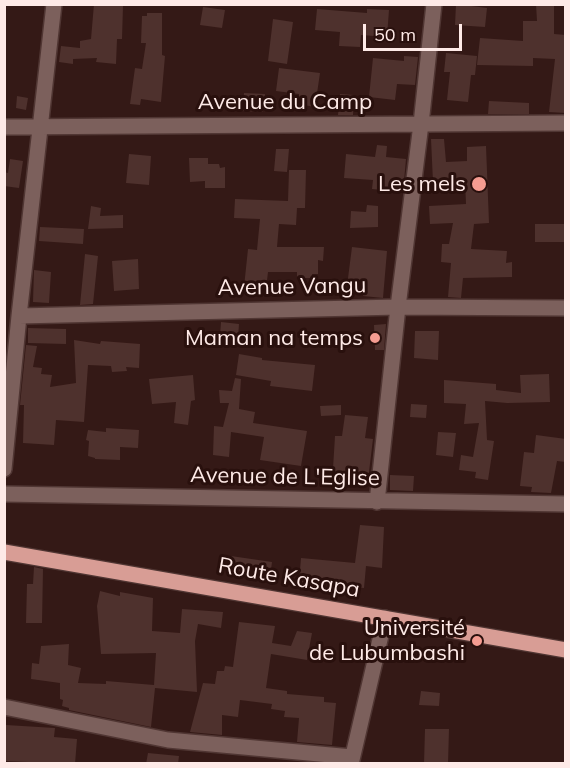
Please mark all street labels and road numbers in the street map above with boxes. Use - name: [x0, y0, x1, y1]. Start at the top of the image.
- street label: Avenue du Camp: [198, 89, 372, 115]
- street label: Avenue Vangu: [218, 273, 366, 301]
- street label: Avenue de L'Eglise: [190, 462, 380, 492]
- street label: Route Kasapa: [216, 553, 362, 603]

